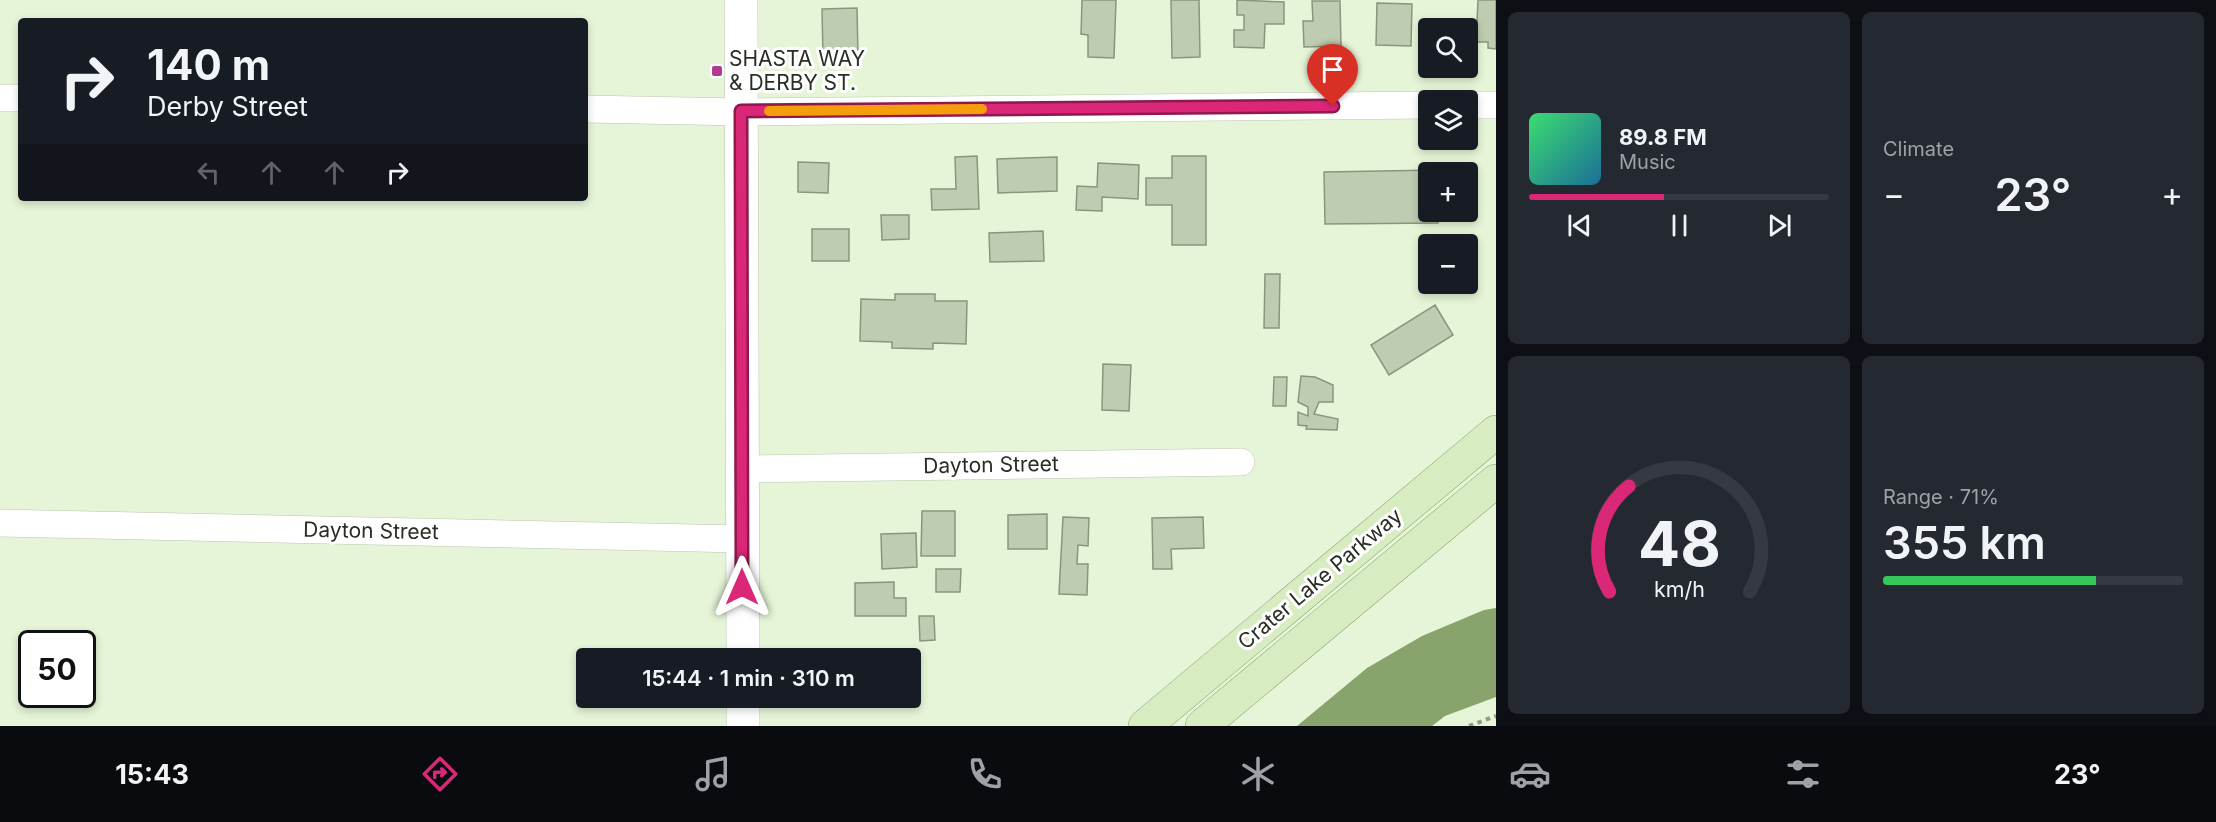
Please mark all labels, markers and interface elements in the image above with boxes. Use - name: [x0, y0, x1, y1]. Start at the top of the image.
- map controls: [1418, 18, 1478, 294]
- button: search: [1418, 18, 1478, 78]
- text: 140 m: [147, 39, 270, 90]
- icon: right: [48, 42, 126, 120]
- pin: [1307, 44, 1358, 106]
- place label: SHASTA WAY & DERBY ST.: [729, 46, 865, 95]
- icon: arrive: [1316, 53, 1349, 86]
- marker: SHASTA WAY & DERBY ST.: [710, 64, 724, 78]
- text: Derby Street: [147, 90, 308, 123]
- button: layers: [1418, 90, 1478, 150]
- text: 89.8 FM: [1619, 124, 1707, 150]
- text: Climate: [1883, 137, 1954, 161]
- text: Music: [1619, 150, 1676, 174]
- icon: left: [192, 156, 225, 189]
- icon: ahead: [255, 156, 288, 189]
- icon: ahead: [318, 156, 351, 189]
- icon: right: [381, 156, 414, 189]
- button: +: [1418, 162, 1478, 222]
- text: 23°: [1995, 167, 2071, 222]
- text: −: [1883, 174, 1905, 214]
- text: +: [2161, 174, 2183, 214]
- icon: previous: [1563, 209, 1596, 242]
- icon: pause: [1663, 209, 1696, 242]
- icon: next: [1763, 209, 1796, 242]
- button: −: [1418, 234, 1478, 294]
- street label: Dayton Street: [923, 451, 1059, 478]
- text: Range · 71%: [1883, 485, 1999, 509]
- street label: Crater Lake Parkway: [1233, 503, 1407, 654]
- text: 48: [1638, 506, 1720, 581]
- text: 355 km: [1883, 515, 2046, 570]
- street label: Dayton Street: [303, 517, 439, 544]
- position arrow: [710, 555, 774, 619]
- text: km/h: [1654, 576, 1704, 602]
- speed limit sign: 50: [18, 630, 96, 708]
- text: 15:44 · 1 min · 310 m: [642, 665, 855, 691]
- icon: directions: [419, 753, 461, 795]
- icon: music: [692, 753, 734, 795]
- icon: phone: [964, 753, 1006, 795]
- icon: climate: [1237, 753, 1279, 795]
- icon: car: [1509, 753, 1551, 795]
- icon: filters: [1782, 753, 1824, 795]
- text: 15:43: [115, 758, 189, 791]
- text: 23°: [2054, 758, 2101, 791]

